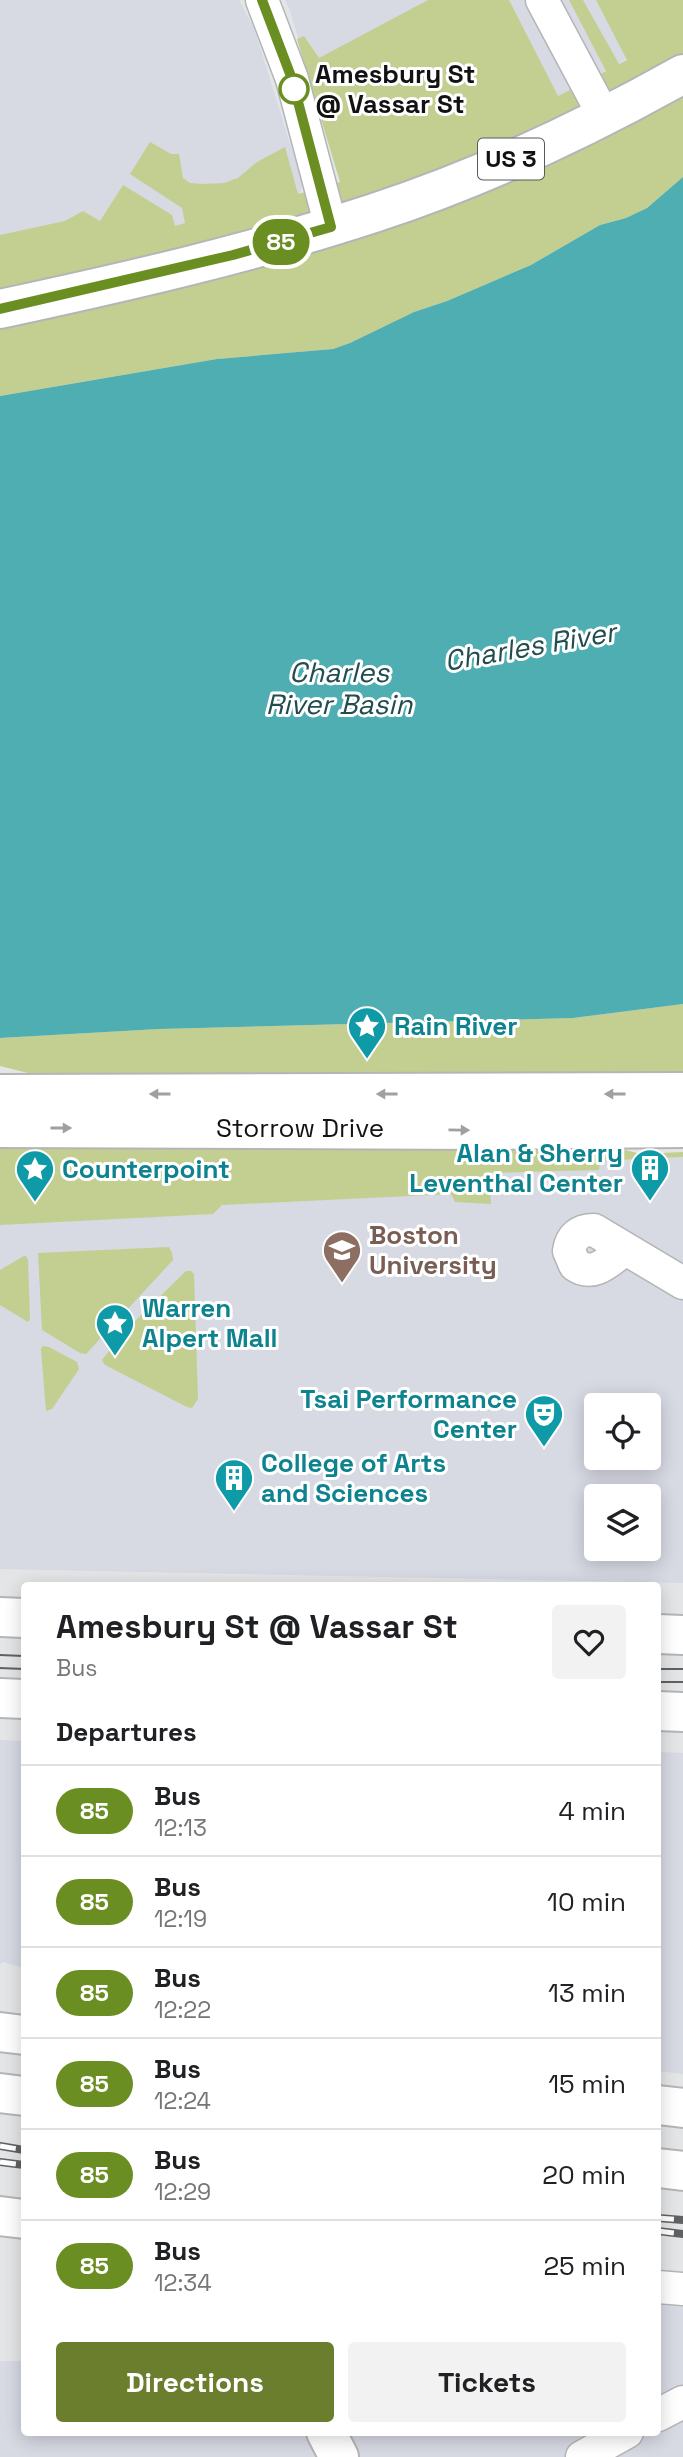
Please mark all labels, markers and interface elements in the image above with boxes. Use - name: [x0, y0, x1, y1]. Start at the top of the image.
- place label: Amesbury St @ Vassar St: [315, 57, 475, 121]
- marker: Amesbury St @ Vassar St: [279, 74, 309, 104]
- road number: US 3: [478, 139, 544, 180]
- line badge: 85: [250, 219, 312, 265]
- text: 85: [267, 226, 295, 257]
- water label: Charles River: [442, 613, 622, 679]
- water label: Charles River Basin: [266, 654, 413, 722]
- place icon: Rain River: [346, 1005, 388, 1060]
- place label: Rain River: [394, 1009, 518, 1043]
- one-way arrow: [149, 1088, 171, 1100]
- one-way arrow: [376, 1088, 398, 1100]
- one-way arrow: [604, 1088, 626, 1100]
- street label: Storrow Drive: [216, 1111, 384, 1145]
- one-way arrow: [50, 1122, 72, 1134]
- one-way arrow: [449, 1124, 471, 1135]
- place label: Alan & Sherry Leventhal Center: [409, 1136, 623, 1200]
- building icon: Alan & Sherry Leventhal Center: [629, 1147, 671, 1202]
- place icon: Counterpoint: [14, 1148, 56, 1203]
- place label: Counterpoint: [62, 1152, 230, 1186]
- place label: Boston University: [369, 1218, 497, 1282]
- school or university icon: Boston University: [321, 1229, 363, 1284]
- place label: Warren Alpert Mall: [142, 1291, 278, 1355]
- place icon: Warren Alpert Mall: [94, 1302, 136, 1357]
- place label: Tsai Performance Center: [300, 1382, 517, 1446]
- theatre icon: Tsai Performance Center: [523, 1393, 565, 1448]
- map controls: [584, 1393, 661, 1561]
- button: locate: [584, 1393, 661, 1470]
- place label: College of Arts and Sciences: [261, 1446, 446, 1510]
- building icon: College of Arts and Sciences: [213, 1457, 255, 1512]
- button: layers: [584, 1484, 661, 1561]
- button: heart: [552, 1605, 626, 1679]
- text: Amesbury St @ Vassar St: [56, 1606, 458, 1648]
- text: Bus: [56, 1653, 97, 1683]
- text: Departures: [56, 1715, 197, 1749]
- text: Bus: [154, 1779, 201, 1813]
- text: 4 min: [558, 1794, 626, 1828]
- text: 85: [80, 1795, 109, 1826]
- text: 12:13: [154, 1813, 207, 1843]
- text: Bus: [154, 1870, 201, 1904]
- text: 10 min: [547, 1885, 626, 1919]
- text: 85: [80, 1886, 109, 1917]
- text: 12:19: [154, 1904, 207, 1934]
- text: Bus: [154, 1961, 201, 1995]
- text: 13 min: [548, 1976, 626, 2010]
- text: 85: [80, 1977, 109, 2008]
- text: 12:22: [154, 1995, 211, 2025]
- text: Bus: [154, 2052, 201, 2086]
- text: 15 min: [548, 2067, 626, 2101]
- text: 85: [80, 2068, 109, 2099]
- text: 12:24: [154, 2086, 211, 2116]
- text: Bus: [154, 2143, 201, 2177]
- text: 20 min: [542, 2158, 626, 2192]
- text: 85: [80, 2159, 109, 2190]
- text: 12:29: [154, 2177, 211, 2207]
- text: Bus: [154, 2234, 201, 2268]
- text: 25 min: [543, 2249, 626, 2283]
- text: 85: [80, 2250, 109, 2281]
- text: 12:34: [154, 2268, 212, 2298]
- button: Directions: [56, 2342, 334, 2422]
- button: Tickets: [348, 2342, 626, 2422]

